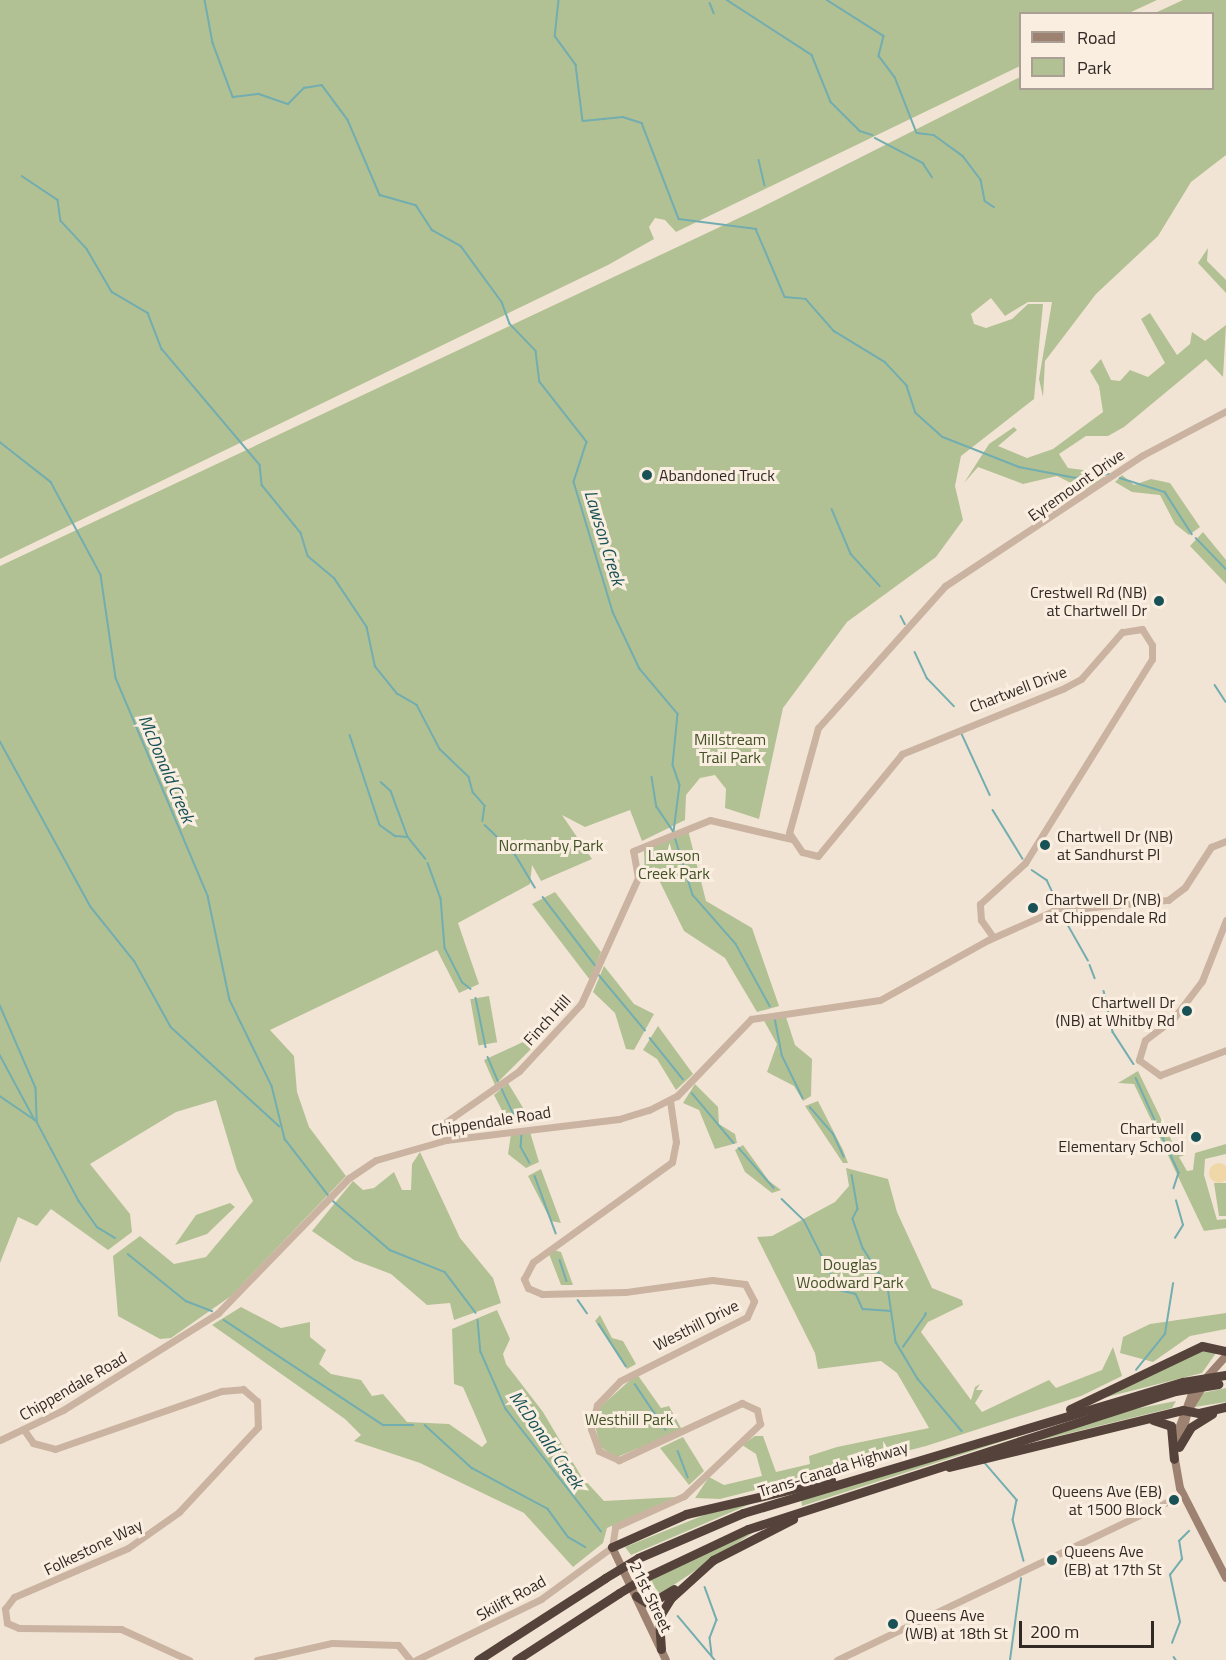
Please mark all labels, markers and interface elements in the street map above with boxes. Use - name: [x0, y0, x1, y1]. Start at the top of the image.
- legend: [1019, 12, 1214, 90]
- text: Road: [1077, 24, 1116, 51]
- text: Park: [1077, 54, 1111, 81]
- street label: Eyremount Drive: [1024, 445, 1128, 525]
- place label: Abandoned Truck: [659, 465, 775, 485]
- marker: Abandoned Truck: [640, 468, 654, 482]
- water label: Lawson Creek: [579, 488, 629, 588]
- place label: Crestwell Rd (NB) at Chartwell Dr: [1030, 582, 1147, 620]
- marker: Crestwell Rd (NB) at Chartwell Dr: [1152, 594, 1166, 608]
- street label: Chartwell Drive: [967, 662, 1069, 716]
- water label: McDonald Creek: [134, 712, 198, 826]
- park label: Millstream Trail Park: [694, 729, 766, 767]
- place label: Chartwell Dr (NB) at Sandhurst Pl: [1057, 826, 1173, 864]
- park label: Normanby Park: [499, 835, 603, 855]
- marker: Chartwell Dr (NB) at Sandhurst Pl: [1038, 838, 1052, 852]
- park label: Lawson Creek Park: [638, 845, 710, 883]
- place label: Chartwell Dr (NB) at Chippendale Rd: [1045, 889, 1166, 927]
- marker: Chartwell Dr (NB) at Chippendale Rd: [1026, 901, 1040, 915]
- street label: Finch Hill: [519, 991, 575, 1049]
- place label: Chartwell Dr (NB) at Whitby Rd: [1056, 992, 1175, 1030]
- marker: Chartwell Dr (NB) at Whitby Rd: [1180, 1004, 1194, 1018]
- street label: Chippendale Road: [430, 1102, 552, 1140]
- place label: Chartwell Elementary School: [1058, 1118, 1184, 1156]
- marker: Chartwell Elementary School: [1189, 1130, 1203, 1144]
- park label: Douglas Woodward Park: [796, 1254, 904, 1292]
- street label: Westhill Drive: [650, 1295, 742, 1355]
- street label: Chippendale Road: [16, 1347, 130, 1425]
- water label: McDonald Creek: [504, 1387, 588, 1493]
- park label: Westhill Park: [585, 1409, 673, 1429]
- street label: Trans-Canada Highway: [756, 1437, 910, 1501]
- place label: Queens Ave (EB) at 1500 Block: [1052, 1481, 1162, 1519]
- marker: Queens Ave (EB) at 1500 Block: [1167, 1493, 1181, 1507]
- street label: Folkestone Way: [41, 1515, 145, 1579]
- place label: Queens Ave (EB) at 17th St: [1064, 1541, 1162, 1579]
- marker: Queens Ave (EB) at 17th St: [1045, 1553, 1059, 1567]
- street label: 21st Street: [626, 1559, 676, 1635]
- street label: Skilift Road: [473, 1571, 549, 1625]
- place label: Queens Ave (WB) at 18th St: [905, 1605, 1008, 1643]
- scale bar: [1022, 1609, 1157, 1647]
- marker: Queens Ave (WB) at 18th St: [886, 1617, 900, 1631]
- text: 200 m: [1030, 1618, 1079, 1645]

